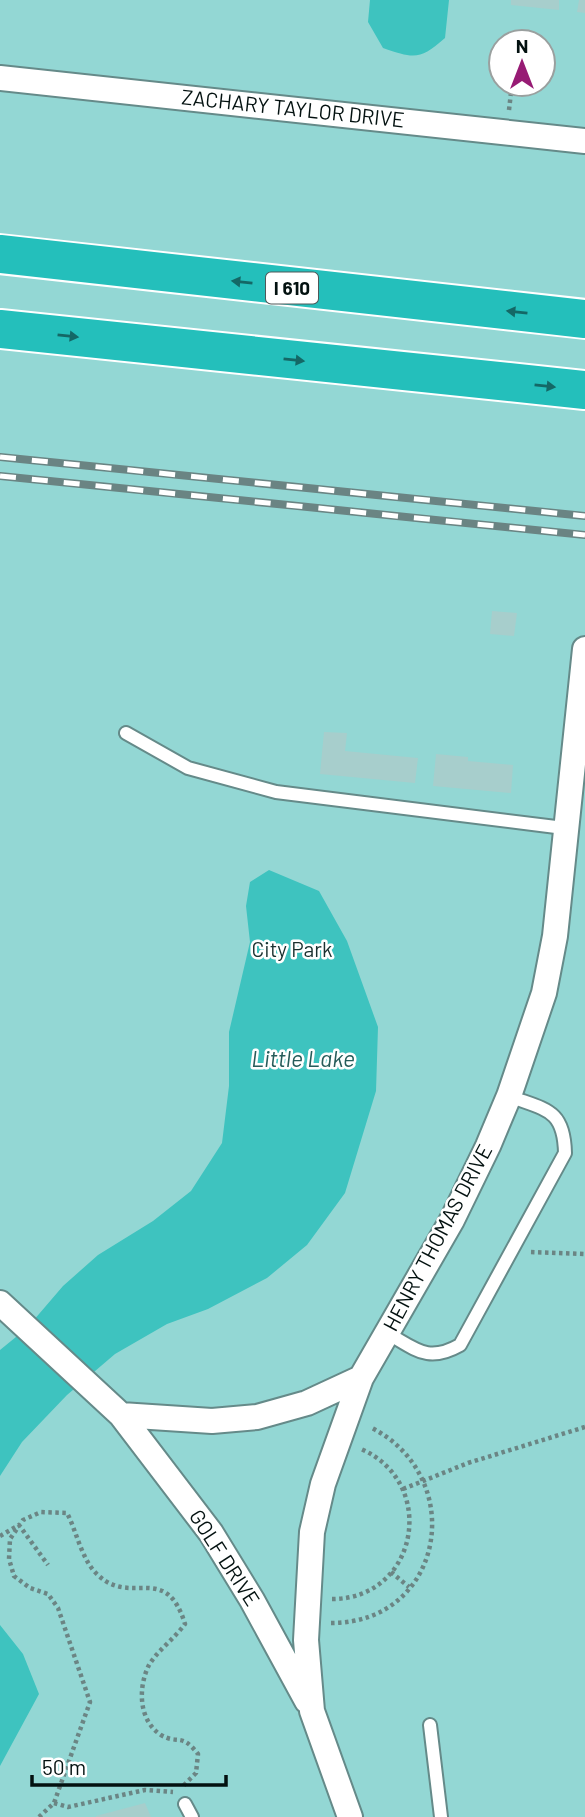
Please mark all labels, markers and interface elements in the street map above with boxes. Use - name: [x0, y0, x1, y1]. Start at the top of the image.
- north arrow: [487, 28, 557, 98]
- text: N: [516, 34, 528, 57]
- street label: ZACHARY TAYLOR DRIVE: [180, 83, 406, 132]
- road number: I 610: [266, 272, 318, 304]
- one-way arrow: [231, 276, 253, 287]
- one-way arrow: [506, 306, 528, 317]
- one-way arrow: [57, 331, 79, 342]
- one-way arrow: [283, 355, 305, 366]
- one-way arrow: [534, 381, 556, 392]
- park label: City Park: [252, 936, 332, 961]
- water label: Little Lake: [251, 1044, 355, 1072]
- street label: HENRY THOMAS DRIVE: [377, 1140, 496, 1335]
- street label: GOLF DRIVE: [185, 1504, 266, 1610]
- scale bar: [32, 1744, 226, 1788]
- text: 50 m: [42, 1754, 86, 1779]

